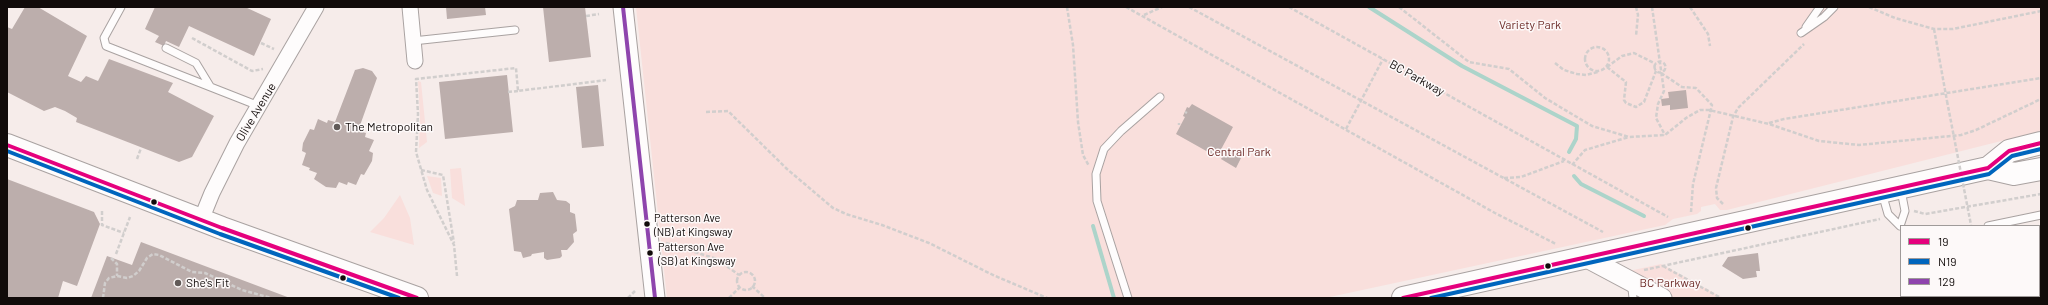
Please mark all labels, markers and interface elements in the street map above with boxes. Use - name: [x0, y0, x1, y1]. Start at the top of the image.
- park label: Variety Park: [1499, 18, 1561, 32]
- street label: BC Parkway: [1387, 57, 1447, 99]
- street label: Olive Avenue: [233, 80, 279, 144]
- place label: The Metropolitan: [345, 120, 433, 134]
- marker: The Metropolitan: [332, 122, 342, 132]
- park label: Central Park: [1207, 145, 1271, 159]
- unlabelled marker: [149, 197, 159, 207]
- place label: Patterson Ave (NB) at Kingsway: [654, 211, 733, 237]
- marker: Patterson Ave (NB) at Kingsway: [642, 219, 652, 229]
- unlabelled marker: [1743, 223, 1753, 233]
- legend: [1900, 225, 2040, 297]
- text: 19: [1938, 234, 1948, 248]
- place label: Patterson Ave (SB) at Kingsway: [658, 240, 736, 266]
- marker: Patterson Ave (SB) at Kingsway: [645, 248, 655, 258]
- text: N19: [1938, 254, 1957, 268]
- unlabelled marker: [1543, 261, 1553, 271]
- unlabelled marker: [338, 273, 348, 283]
- text: 129: [1938, 274, 1955, 288]
- place label: She's Fit: [186, 276, 229, 290]
- park label: BC Parkway: [1640, 276, 1700, 290]
- marker: She's Fit: [173, 278, 183, 288]

